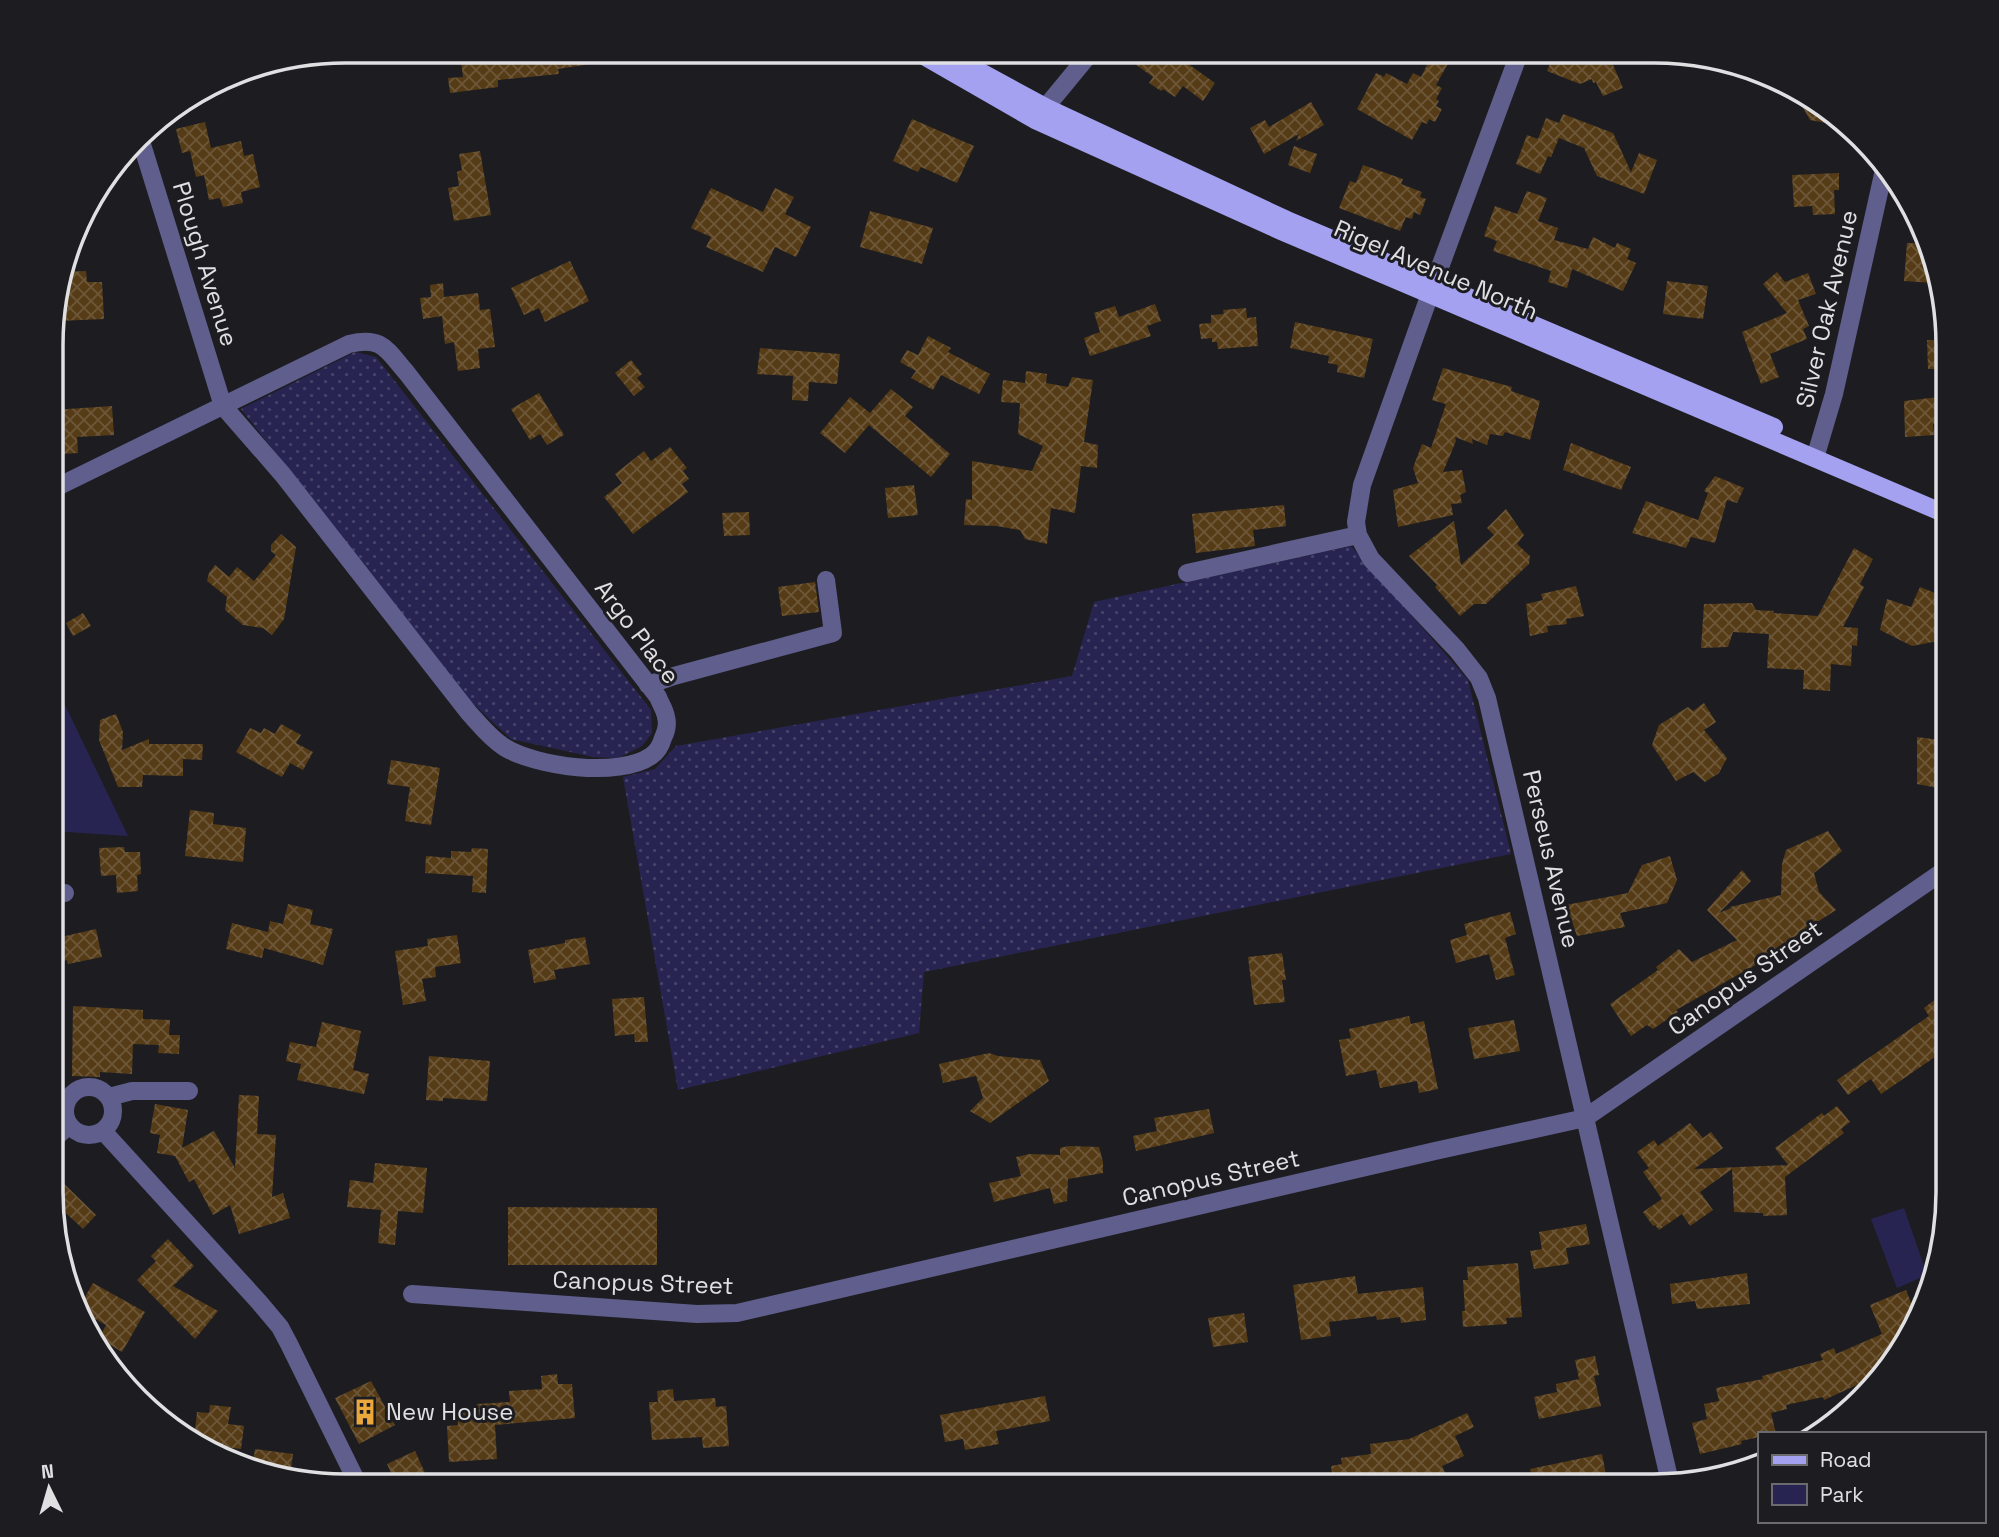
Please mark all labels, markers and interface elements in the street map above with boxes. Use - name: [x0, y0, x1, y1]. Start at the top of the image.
- street label: Plough Avenue: [166, 178, 245, 350]
- street label: Silver Oak Avenue: [1789, 207, 1864, 411]
- street label: Rigel Avenue North: [1329, 213, 1543, 327]
- street label: Argo Place: [588, 573, 687, 690]
- street label: Perseus Avenue: [1516, 767, 1587, 951]
- street label: Canopus Street: [1662, 913, 1828, 1042]
- street label: Canopus Street: [1119, 1142, 1303, 1213]
- street label: Canopus Street: [552, 1264, 734, 1301]
- place label: New House: [386, 1396, 513, 1427]
- building icon: New House: [350, 1397, 380, 1427]
- legend: [1758, 1432, 1985, 1523]
- text: Road: [1820, 1446, 1872, 1473]
- north arrow: [14, 1453, 84, 1523]
- text: N: [40, 1459, 55, 1485]
- text: Park: [1820, 1481, 1864, 1508]

